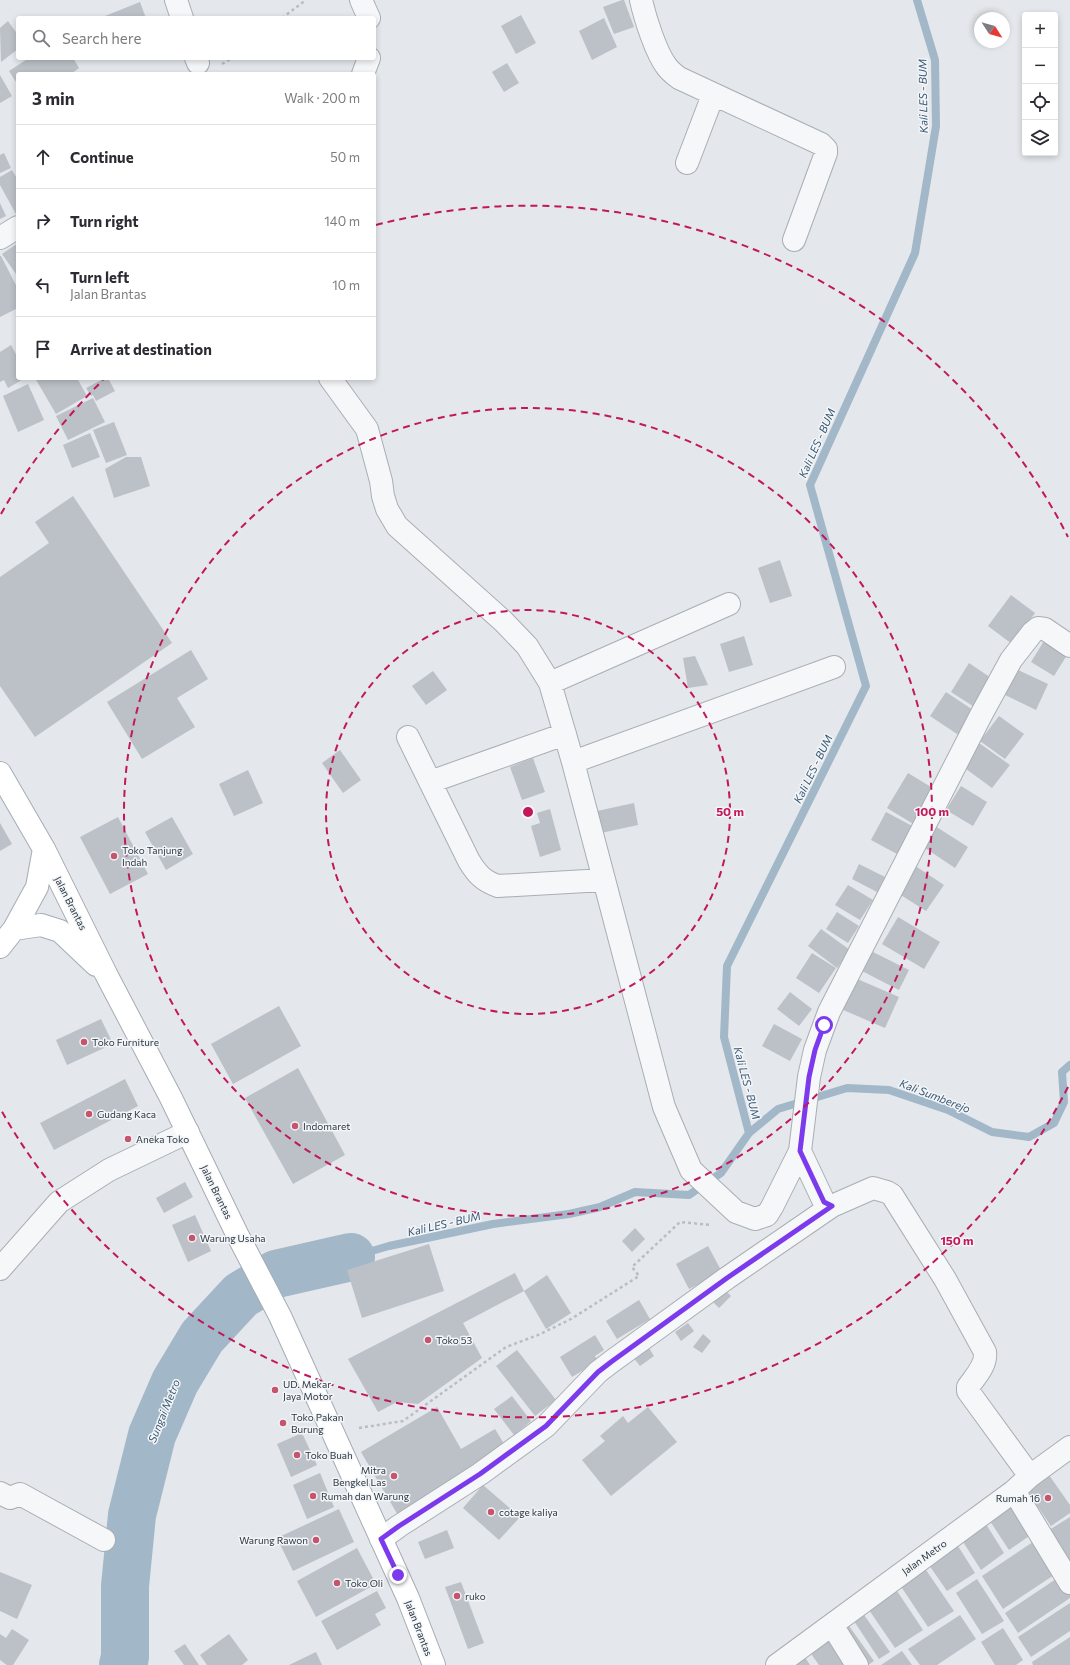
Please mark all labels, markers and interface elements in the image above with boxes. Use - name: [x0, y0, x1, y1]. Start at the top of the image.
- north arrow: [974, 12, 1010, 48]
- map controls: [1022, 12, 1058, 156]
- button: +: [1022, 12, 1058, 48]
- search box: [16, 16, 376, 60]
- icon: search: [30, 27, 52, 49]
- text: Search here: [62, 29, 141, 47]
- button: −: [1022, 48, 1058, 84]
- water label: Kali LES - BUM: [915, 59, 930, 133]
- button: locate: [1022, 84, 1058, 120]
- text: 3 min: [32, 88, 75, 109]
- text: Walk · 200 m: [284, 90, 360, 106]
- button: layers: [1022, 120, 1058, 156]
- icon: ahead: [32, 146, 54, 168]
- text: Continue: [70, 148, 134, 166]
- text: 50 m: [330, 149, 360, 165]
- icon: right: [32, 210, 54, 232]
- text: Turn right: [70, 212, 139, 230]
- text: 140 m: [324, 213, 360, 229]
- text: Turn left: [70, 268, 129, 286]
- icon: left: [32, 274, 54, 296]
- text: 10 m: [332, 277, 360, 293]
- text: Jalan Brantas: [70, 286, 146, 302]
- icon: arrive: [32, 338, 54, 360]
- text: Arrive at destination: [70, 340, 212, 358]
- water label: Kali LES - BUM: [795, 406, 838, 480]
- water label: Kali LES - BUM: [790, 732, 835, 805]
- text: 50 m: [716, 804, 744, 818]
- text: 100 m: [915, 804, 949, 818]
- centre of rings: [521, 805, 535, 819]
- place label: Toko Tanjung Indah: [122, 844, 183, 868]
- marker: Toko Tanjung Indah: [109, 851, 119, 861]
- street label: Jalan Brantas: [52, 874, 90, 932]
- route start: [815, 1016, 833, 1034]
- place label: Toko Furniture: [92, 1036, 159, 1048]
- marker: Toko Furniture: [79, 1037, 89, 1047]
- water label: Kali LES - BUM: [732, 1045, 763, 1121]
- water label: Kali Sumberejo: [898, 1076, 973, 1115]
- place label: Gudang Kaca: [97, 1108, 156, 1120]
- marker: Gudang Kaca: [84, 1109, 94, 1119]
- place label: Indomaret: [303, 1120, 350, 1132]
- marker: Indomaret: [290, 1121, 300, 1131]
- place label: Aneka Toko: [136, 1133, 189, 1145]
- marker: Aneka Toko: [123, 1134, 133, 1144]
- street label: Jalan Brantas: [199, 1163, 235, 1221]
- water label: Kali LES - BUM: [406, 1209, 482, 1238]
- place label: Warung Usaha: [200, 1232, 266, 1244]
- marker: Warung Usaha: [187, 1233, 197, 1243]
- text: 150 m: [940, 1233, 974, 1247]
- place label: Toko 53: [436, 1334, 472, 1346]
- marker: Toko 53: [423, 1335, 433, 1345]
- water label: Sungai Metro: [145, 1377, 182, 1444]
- place label: UD. Mekar Jaya Motor: [283, 1378, 333, 1402]
- marker: UD. Mekar Jaya Motor: [270, 1385, 280, 1395]
- place label: Toko Pakan Burung: [291, 1411, 344, 1435]
- marker: Toko Pakan Burung: [278, 1418, 288, 1428]
- place label: Toko Buah: [305, 1449, 353, 1461]
- marker: Toko Buah: [292, 1450, 302, 1460]
- place label: Mitra Bengkel Las: [333, 1464, 386, 1488]
- marker: Mitra Bengkel Las: [389, 1471, 399, 1481]
- place label: Rumah dan Warung: [321, 1490, 410, 1502]
- marker: Rumah dan Warung: [308, 1491, 318, 1501]
- place label: Rumah 16: [996, 1492, 1040, 1504]
- marker: Rumah 16: [1043, 1493, 1053, 1503]
- place label: cotage kaliya: [499, 1506, 558, 1518]
- marker: cotage kaliya: [486, 1507, 496, 1517]
- place label: Warung Rawon: [239, 1534, 308, 1546]
- marker: Warung Rawon: [311, 1535, 321, 1545]
- street label: Jalan Metro: [899, 1537, 949, 1577]
- route end: [389, 1566, 407, 1584]
- place label: Toko Oli: [345, 1577, 383, 1589]
- marker: Toko Oli: [332, 1578, 342, 1588]
- place label: ruko: [465, 1590, 486, 1602]
- marker: ruko: [452, 1591, 462, 1601]
- street label: Jalan Brantas: [403, 1598, 435, 1658]

